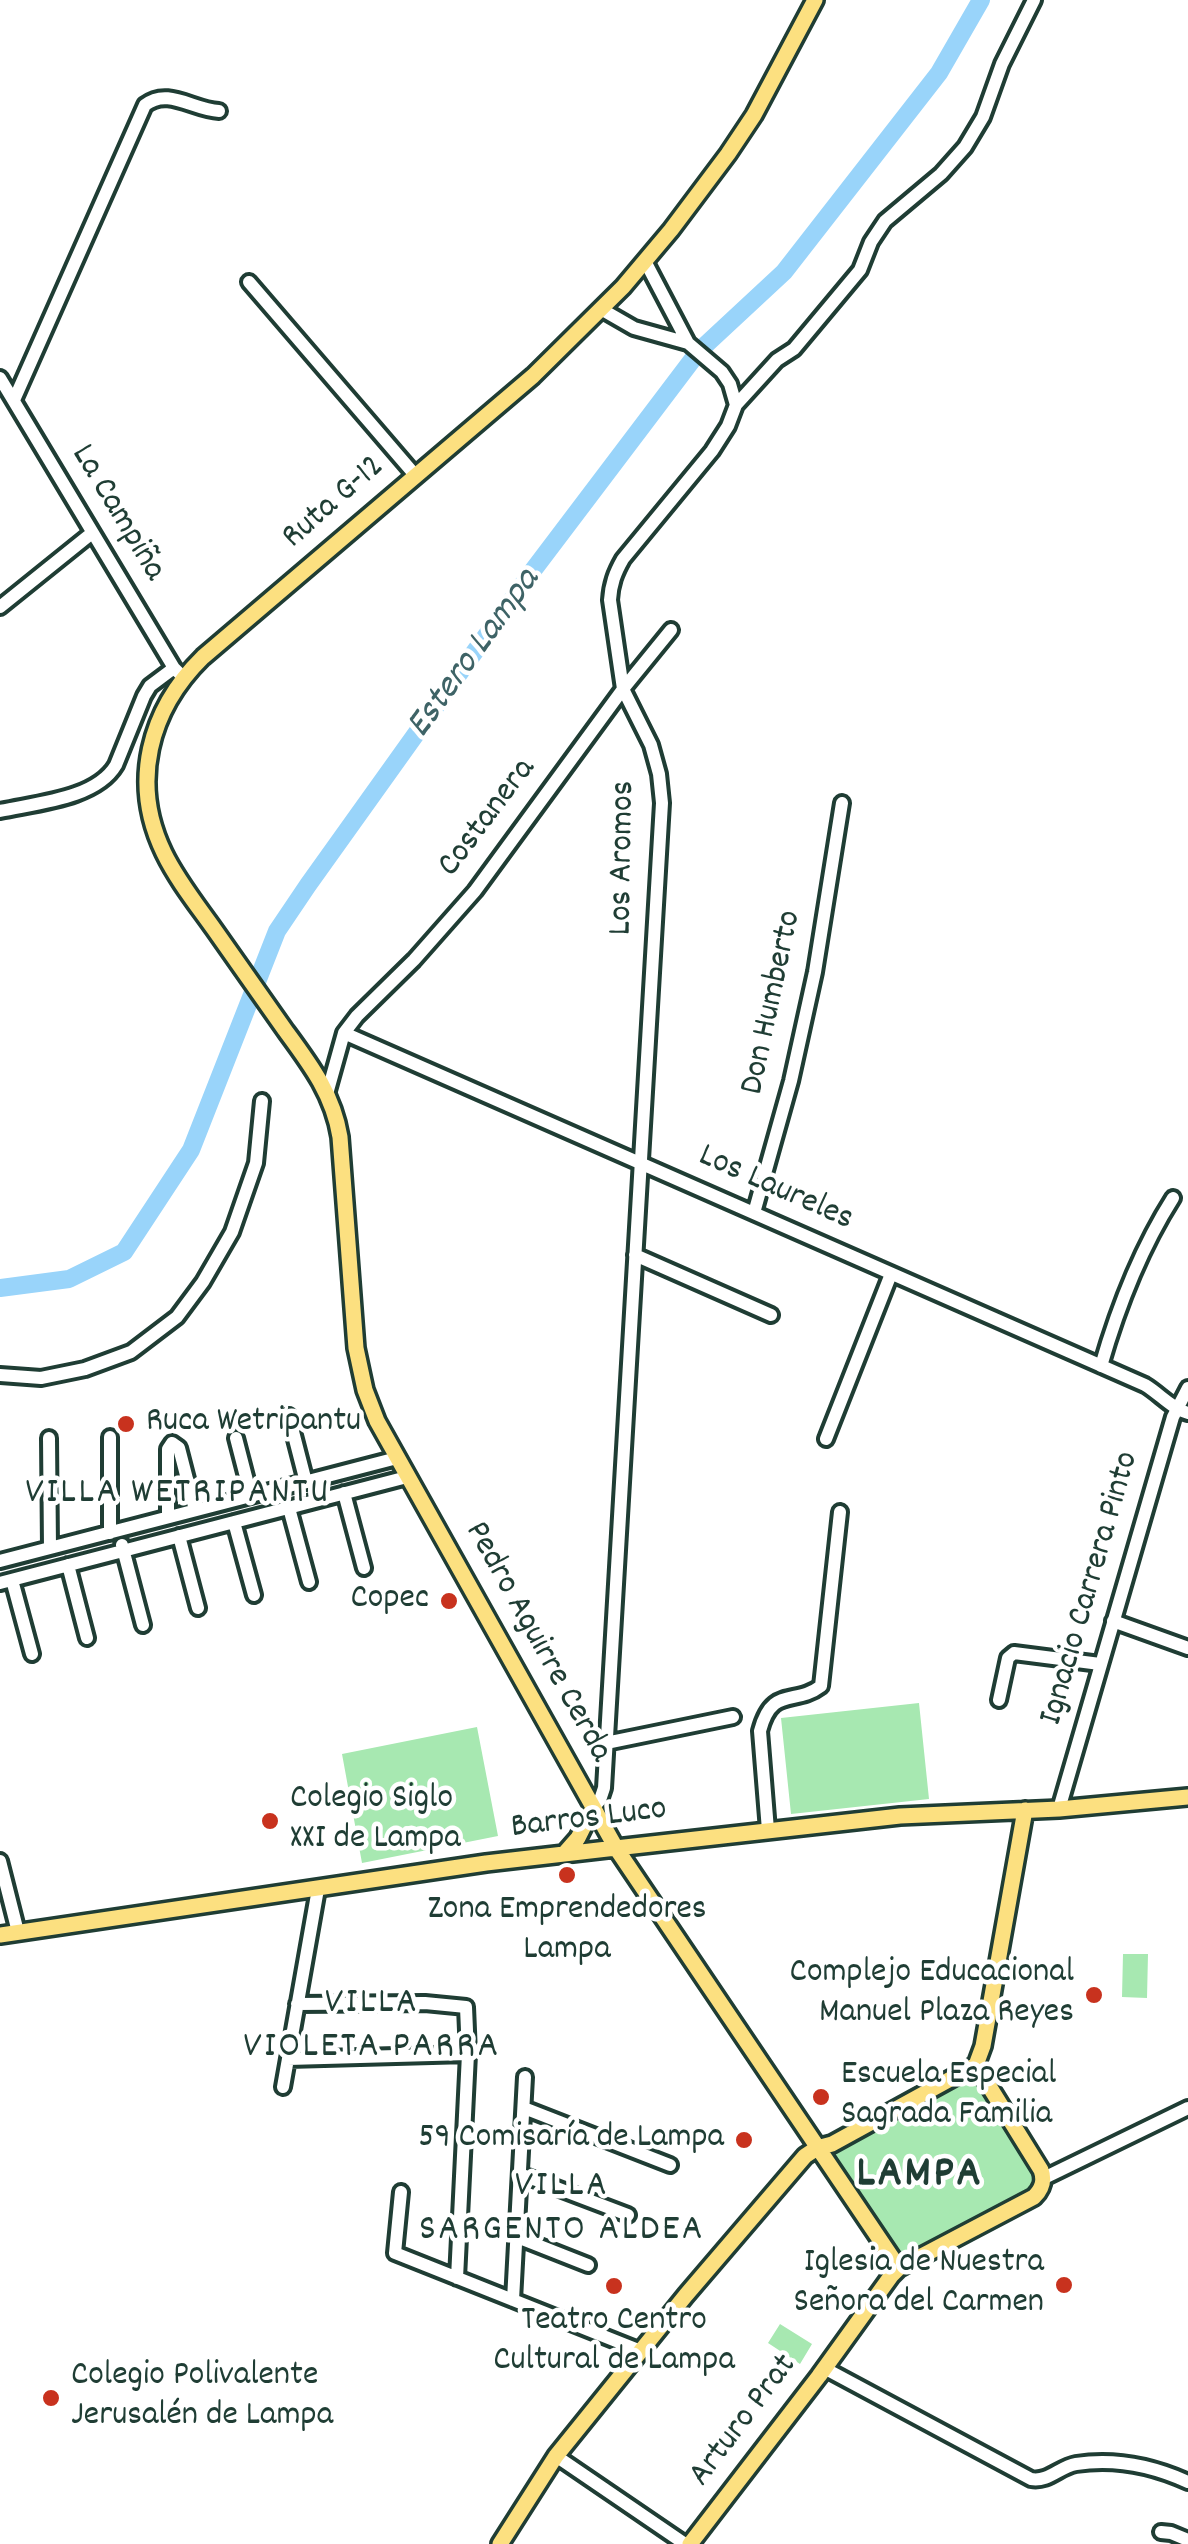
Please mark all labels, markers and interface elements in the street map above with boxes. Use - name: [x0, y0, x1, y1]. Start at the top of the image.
- street label: La Campiña: [59, 438, 173, 590]
- street label: Ruta G-12: [275, 448, 395, 560]
- water label: Estero Lampa: [399, 561, 553, 749]
- street label: Costanera: [431, 751, 547, 887]
- street label: Los Aromos: [603, 780, 647, 936]
- street label: Don Humberto: [734, 907, 814, 1099]
- street label: Los Laureles: [691, 1137, 859, 1243]
- place label: Ruca Wetripantu: [146, 1403, 361, 1445]
- marker: Ruca Wetripantu: [115, 1413, 137, 1435]
- street label: Ignacio Carrera Pinto: [1033, 1448, 1151, 1730]
- district label: VILLA WETRIPANTU: [25, 1473, 331, 1519]
- street label: Pedro Aguirre Cerda: [453, 1516, 619, 1770]
- place label: Copec: [351, 1580, 429, 1622]
- marker: Copec: [438, 1590, 460, 1612]
- place label: Colegio Siglo XXI de Lampa: [290, 1780, 461, 1862]
- street label: Barros Luco: [509, 1791, 669, 1851]
- marker: Colegio Siglo XXI de Lampa: [259, 1810, 281, 1832]
- marker: Zona Emprendedores Lampa: [556, 1864, 578, 1886]
- place label: Zona Emprendedores Lampa: [427, 1891, 707, 1973]
- place label: Complejo Educacional Manuel Plaza Reyes: [790, 1954, 1074, 2036]
- district label: VILLA VIOLETA PARRA: [243, 1983, 501, 2072]
- marker: Complejo Educacional Manuel Plaza Reyes: [1083, 1984, 1105, 2006]
- place label: Escuela Especial Sagrada Familia: [841, 2056, 1056, 2138]
- marker: Escuela Especial Sagrada Familia: [810, 2086, 832, 2108]
- place label: 59 Comisaría de Lampa: [418, 2119, 724, 2161]
- marker: 59 Comisaría de Lampa: [733, 2129, 755, 2151]
- district label: LAMPA: [857, 2151, 983, 2205]
- district label: VILLA SARGENTO ALDEA: [419, 2166, 705, 2256]
- place label: Iglesia de Nuestra Señora del Carmen: [794, 2244, 1044, 2326]
- marker: Iglesia de Nuestra Señora del Carmen: [1053, 2274, 1075, 2296]
- marker: Teatro Centro Cultural de Lampa: [603, 2275, 625, 2297]
- place label: Teatro Centro Cultural de Lampa: [493, 2302, 735, 2384]
- street label: Arturo Prat: [682, 2348, 808, 2496]
- place label: Colegio Polivalente Jerusalén de Lampa: [71, 2357, 333, 2439]
- marker: Colegio Polivalente Jerusalén de Lampa: [40, 2387, 62, 2409]

